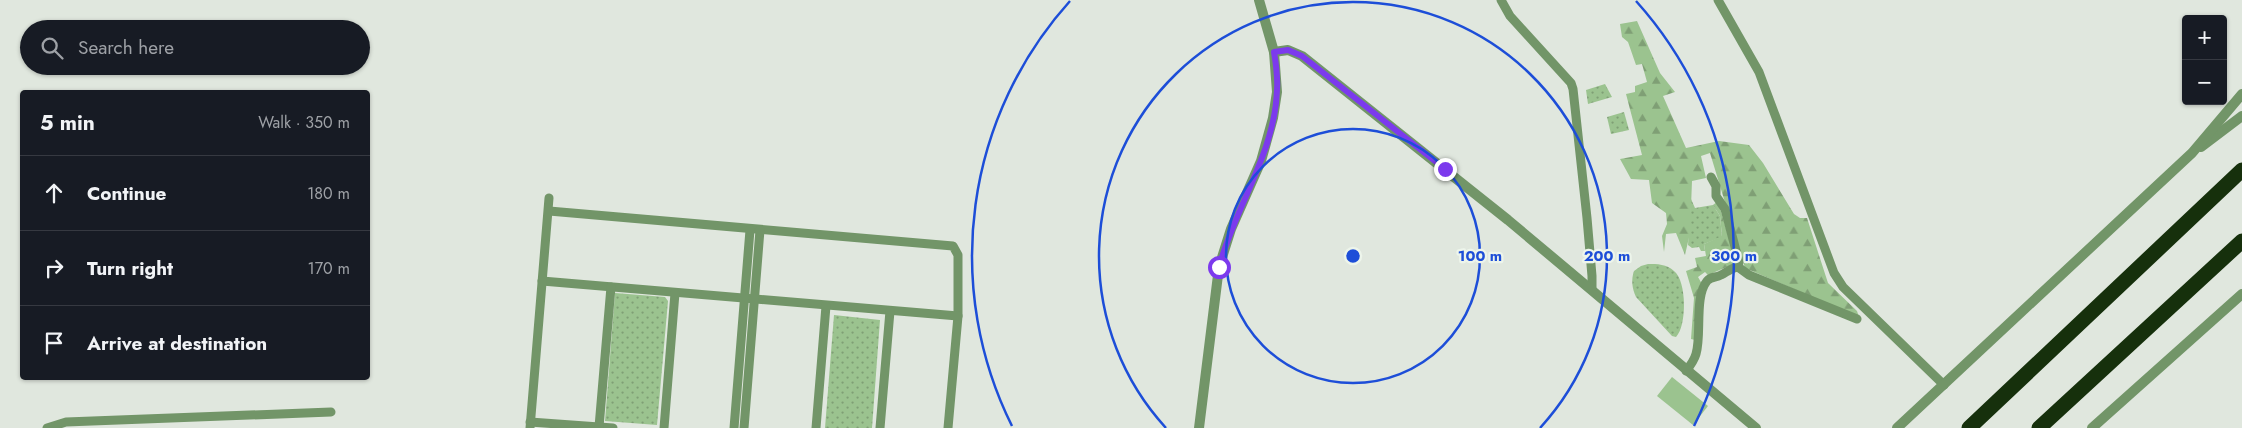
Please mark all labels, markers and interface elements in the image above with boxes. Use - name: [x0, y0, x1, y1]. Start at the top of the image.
- map controls: [2182, 15, 2227, 105]
- button: +: [2182, 15, 2227, 60]
- search box: [20, 20, 370, 75]
- icon: search: [38, 34, 66, 62]
- text: Search here: [78, 34, 174, 61]
- button: −: [2182, 60, 2227, 105]
- text: 5 min: [40, 108, 95, 138]
- text: Walk · 350 m: [258, 111, 350, 134]
- route end: [1434, 158, 1457, 181]
- icon: ahead: [40, 179, 68, 207]
- text: Continue: [87, 180, 166, 207]
- text: 180 m: [307, 182, 350, 205]
- text: 100 m: [1458, 245, 1502, 267]
- text: 200 m: [1584, 245, 1630, 267]
- text: 300 m: [1711, 245, 1757, 267]
- centre of rings: [1344, 247, 1362, 265]
- icon: right: [40, 254, 68, 282]
- text: Turn right: [87, 255, 173, 282]
- route start: [1208, 256, 1231, 279]
- text: 170 m: [308, 257, 350, 280]
- icon: arrive: [40, 329, 68, 357]
- text: Arrive at destination: [87, 330, 267, 357]

